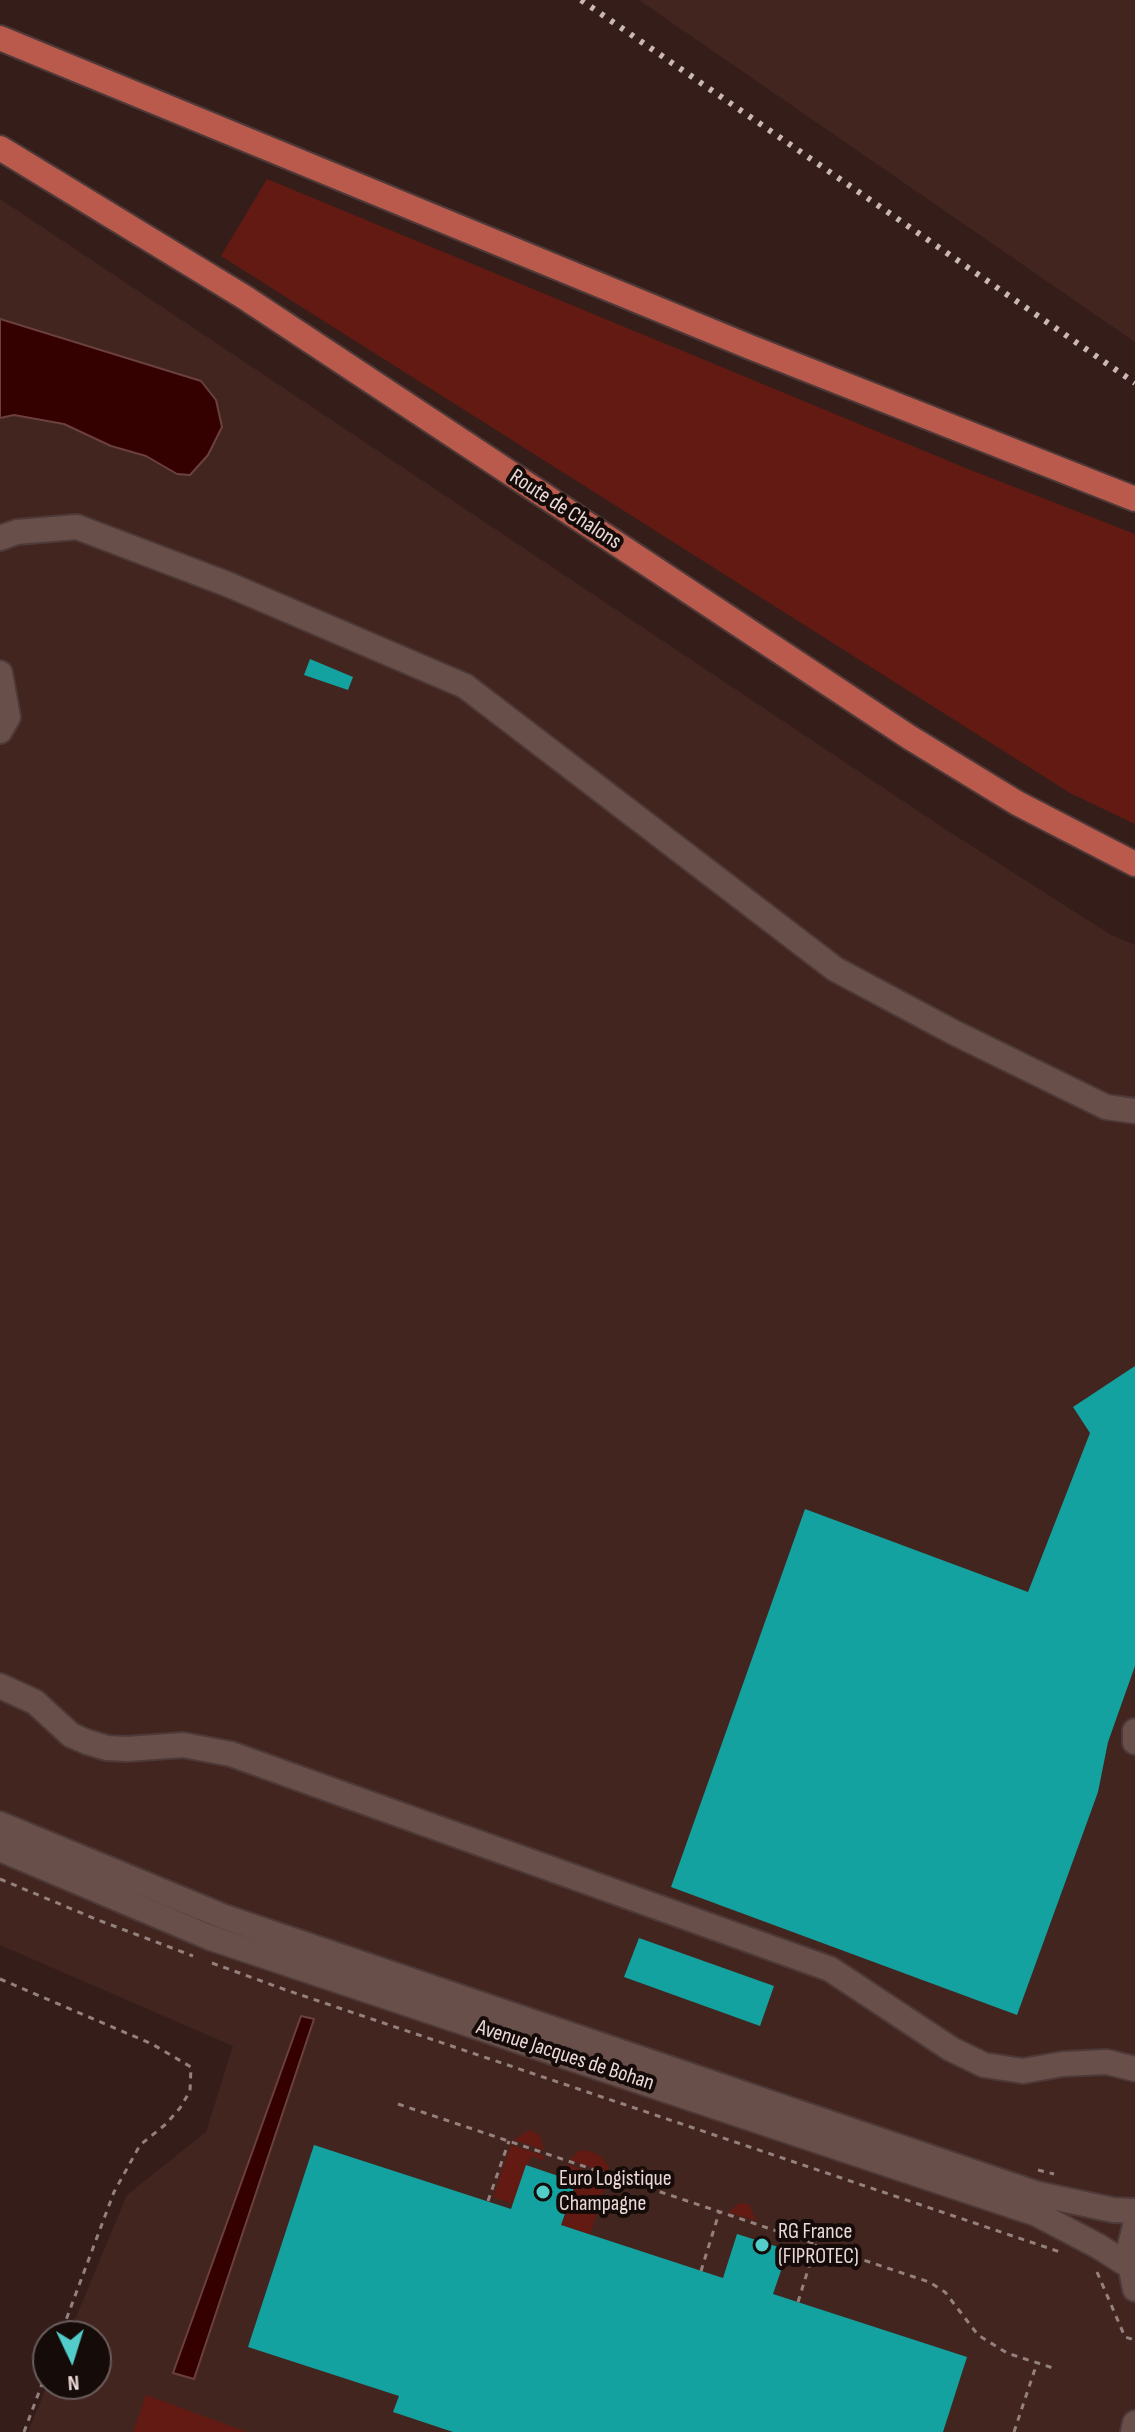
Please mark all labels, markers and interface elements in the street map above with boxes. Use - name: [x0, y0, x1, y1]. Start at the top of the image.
- street label: Route de Chalons: [504, 464, 626, 556]
- street label: Avenue Jacques de Bohan: [473, 2015, 657, 2097]
- place label: Euro Logistique Champagne: [559, 2166, 672, 2218]
- marker: Euro Logistique Champagne: [534, 2183, 552, 2201]
- place label: RG France (FIPROTEC): [778, 2219, 859, 2270]
- marker: RG France (FIPROTEC): [753, 2236, 771, 2254]
- north arrow: [32, 2320, 112, 2400]
- text: N: [67, 2369, 80, 2396]

